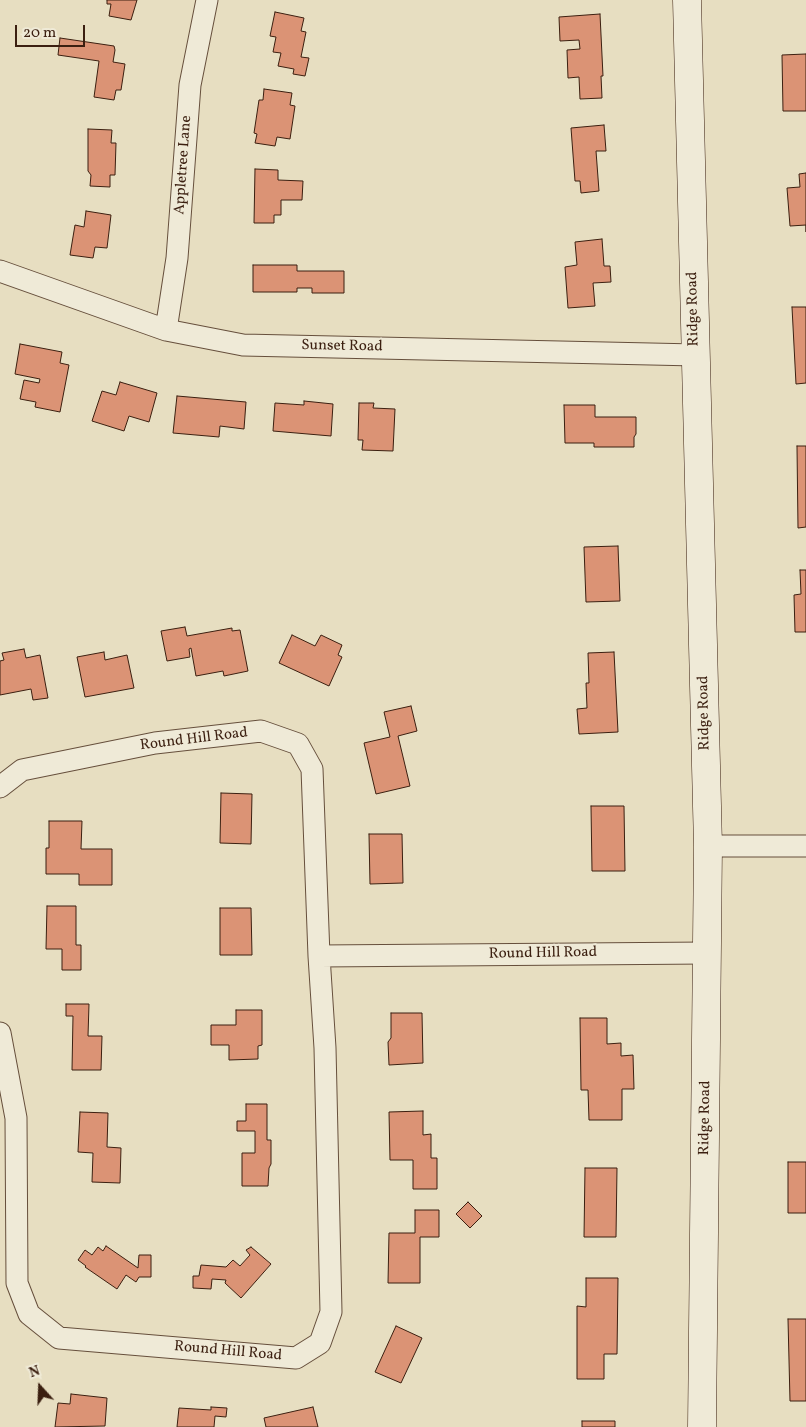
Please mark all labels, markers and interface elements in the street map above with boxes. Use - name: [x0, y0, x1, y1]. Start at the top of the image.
- scale bar: [18, 15, 88, 47]
- text: 20 m: [23, 23, 56, 44]
- street label: Appletree Lane: [172, 115, 196, 215]
- street label: Ridge Road: [684, 271, 704, 347]
- street label: Sunset Road: [301, 337, 383, 357]
- street label: Ridge Road: [695, 675, 715, 751]
- street label: Round Hill Road: [139, 724, 249, 756]
- street label: Round Hill Road: [489, 944, 597, 964]
- street label: Ridge Road: [696, 1080, 716, 1156]
- street label: Round Hill Road: [173, 1338, 283, 1366]
- north arrow: [15, 1362, 65, 1412]
- text: N: [27, 1362, 43, 1383]

